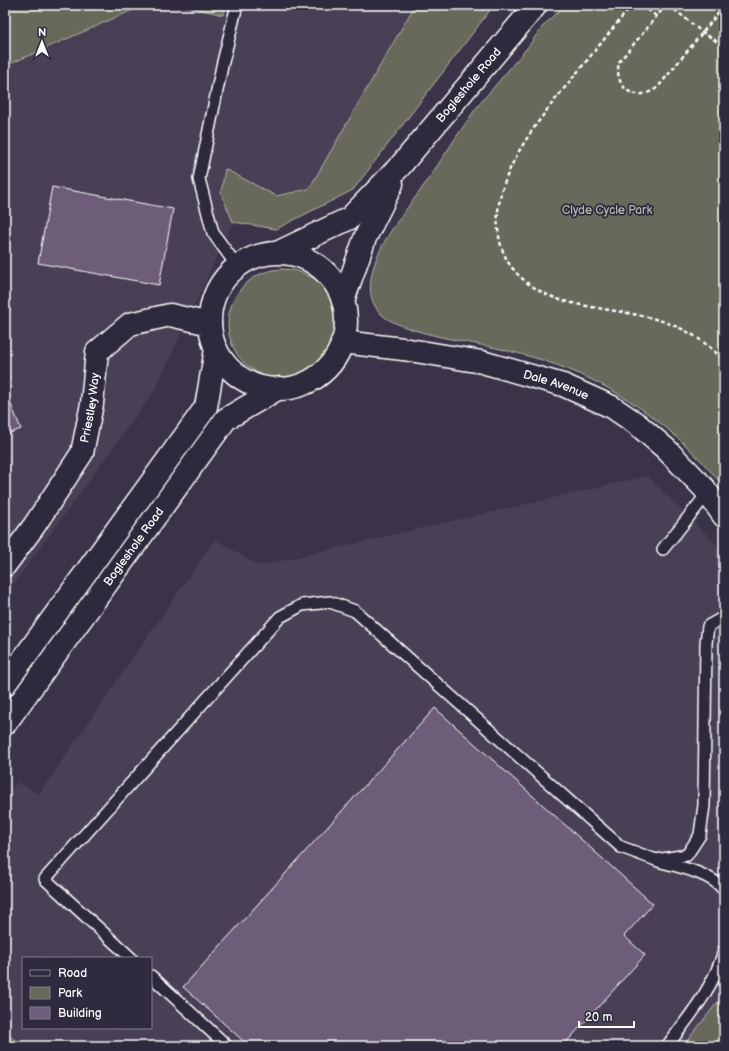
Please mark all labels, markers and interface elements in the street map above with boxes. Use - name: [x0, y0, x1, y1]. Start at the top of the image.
- north arrow: [22, 22, 62, 62]
- text: N: [38, 26, 46, 39]
- street label: Bogleshole Road: [433, 45, 505, 126]
- park label: Clyde Cycle Park: [562, 203, 652, 218]
- street label: Dale Avenue: [521, 367, 591, 404]
- street label: Priestley Way: [77, 371, 103, 444]
- street label: Bogleshole Road: [100, 505, 167, 589]
- legend: [22, 957, 152, 1029]
- text: Road: [58, 966, 87, 981]
- text: Park: [58, 986, 82, 1001]
- scale bar: [579, 1003, 634, 1029]
- text: Building: [58, 1006, 102, 1021]
- text: 20 m: [585, 1010, 612, 1025]

